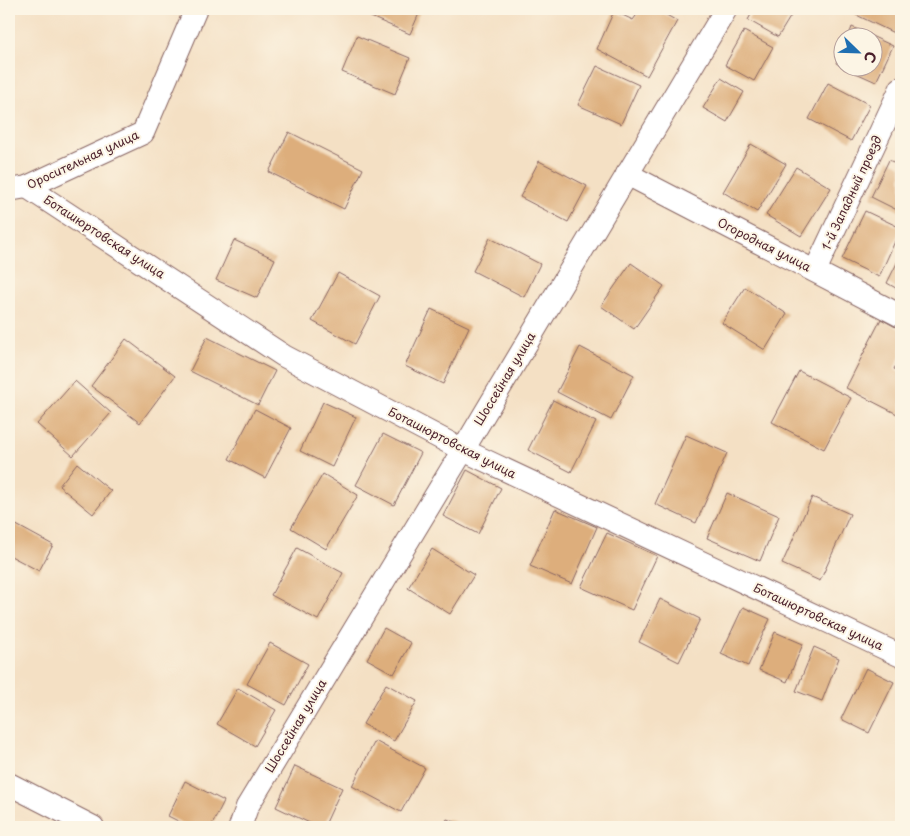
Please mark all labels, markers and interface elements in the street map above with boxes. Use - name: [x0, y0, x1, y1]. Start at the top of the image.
- north arrow: [832, 28, 882, 78]
- text: С: [859, 48, 882, 66]
- street label: Оросительная улица: [24, 125, 142, 193]
- street label: 1-й Западный проезд: [817, 132, 886, 253]
- street label: Боташюртовская улица: [40, 190, 169, 283]
- street label: Огородная улица: [715, 213, 815, 276]
- street label: Шоссейная улица: [469, 328, 539, 429]
- street label: Боташюртовская улица: [385, 402, 520, 482]
- street label: Боташюртовская улица: [750, 578, 887, 654]
- street label: Шоссейная улица: [260, 675, 330, 776]

